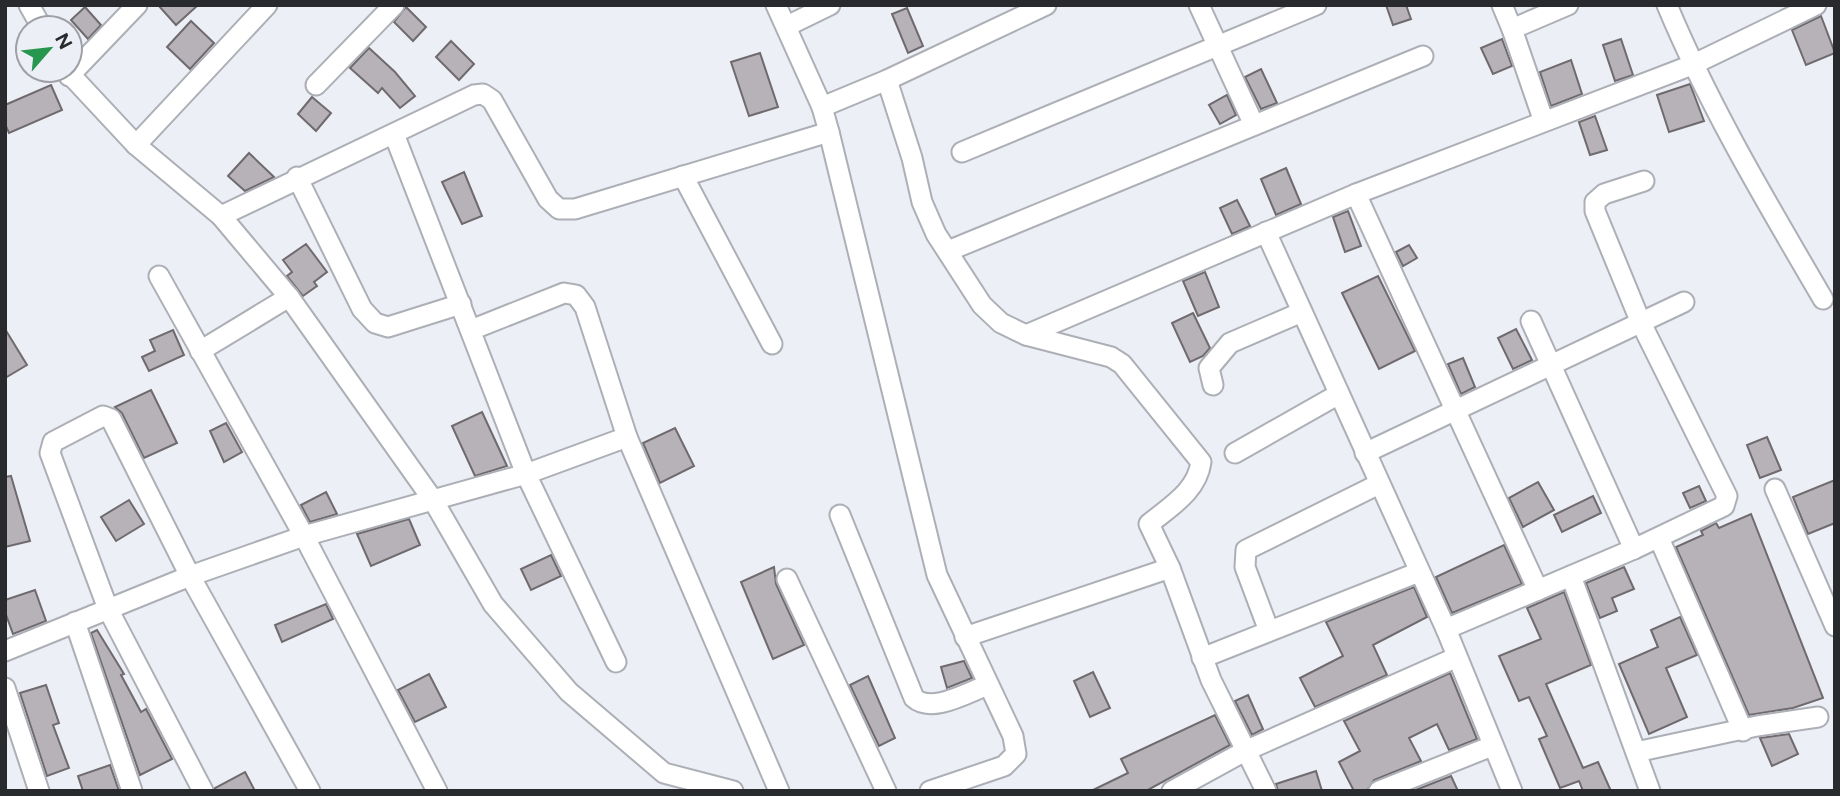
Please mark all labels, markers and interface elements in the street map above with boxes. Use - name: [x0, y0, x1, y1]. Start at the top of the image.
- north arrow: [14, 14, 84, 84]
- text: N: [50, 29, 77, 53]

